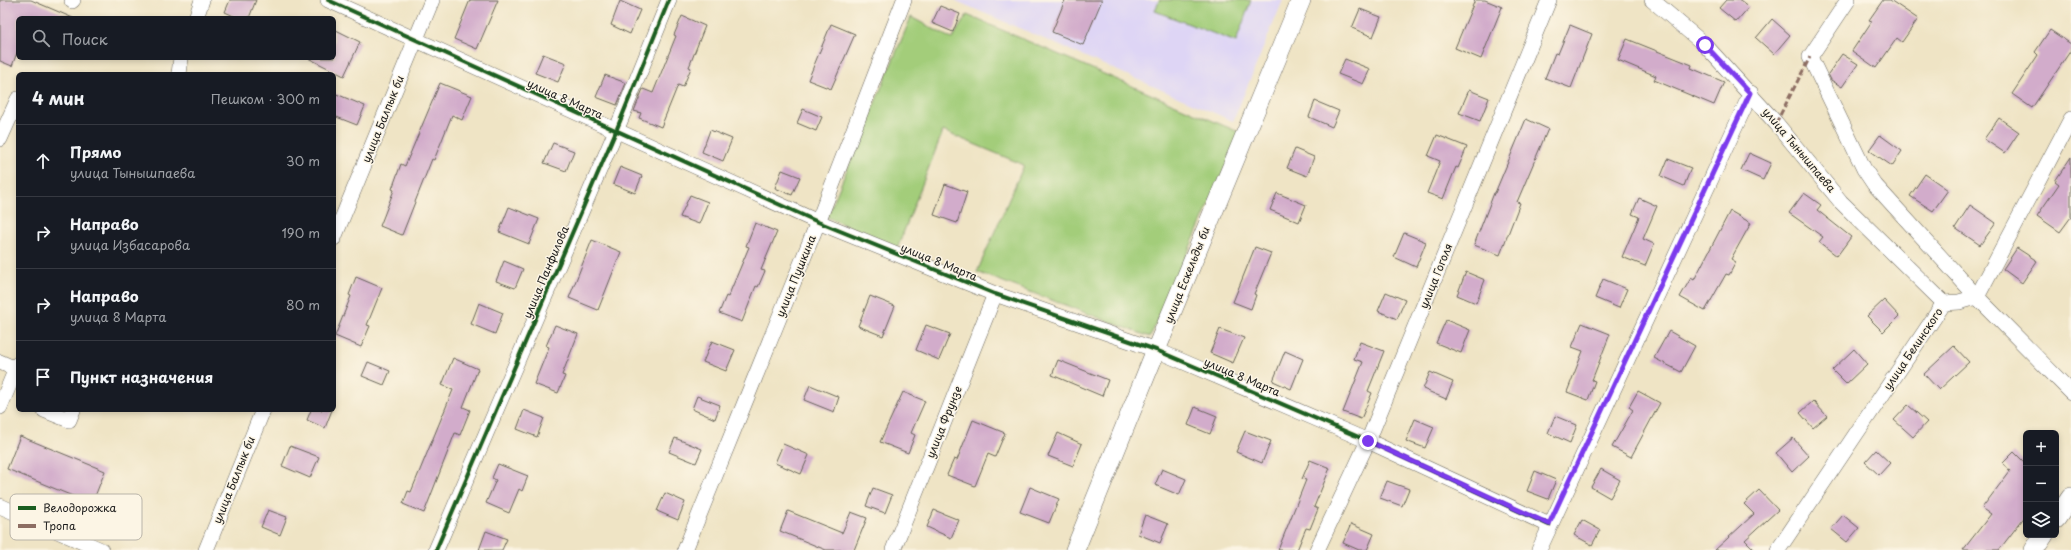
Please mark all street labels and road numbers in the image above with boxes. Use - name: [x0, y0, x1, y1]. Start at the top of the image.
- street label: улица Балпык би: [357, 73, 408, 165]
- street label: улица 8 Марта: [524, 74, 606, 123]
- street label: улица Тынышпаева: [1759, 104, 1840, 196]
- street label: улица Панфилова: [518, 223, 573, 321]
- street label: улица Ескельды би: [1159, 224, 1214, 326]
- street label: улица Пушкина: [771, 232, 820, 319]
- street label: улица 8 Марта: [898, 238, 980, 285]
- street label: улица Гоголя: [1415, 240, 1456, 311]
- street label: улица Белинского: [1879, 304, 1947, 393]
- street label: улица 8 Марта: [1201, 353, 1283, 400]
- street label: улица Фрунзе: [921, 383, 966, 460]
- street label: улица Балпык би: [208, 434, 259, 526]

